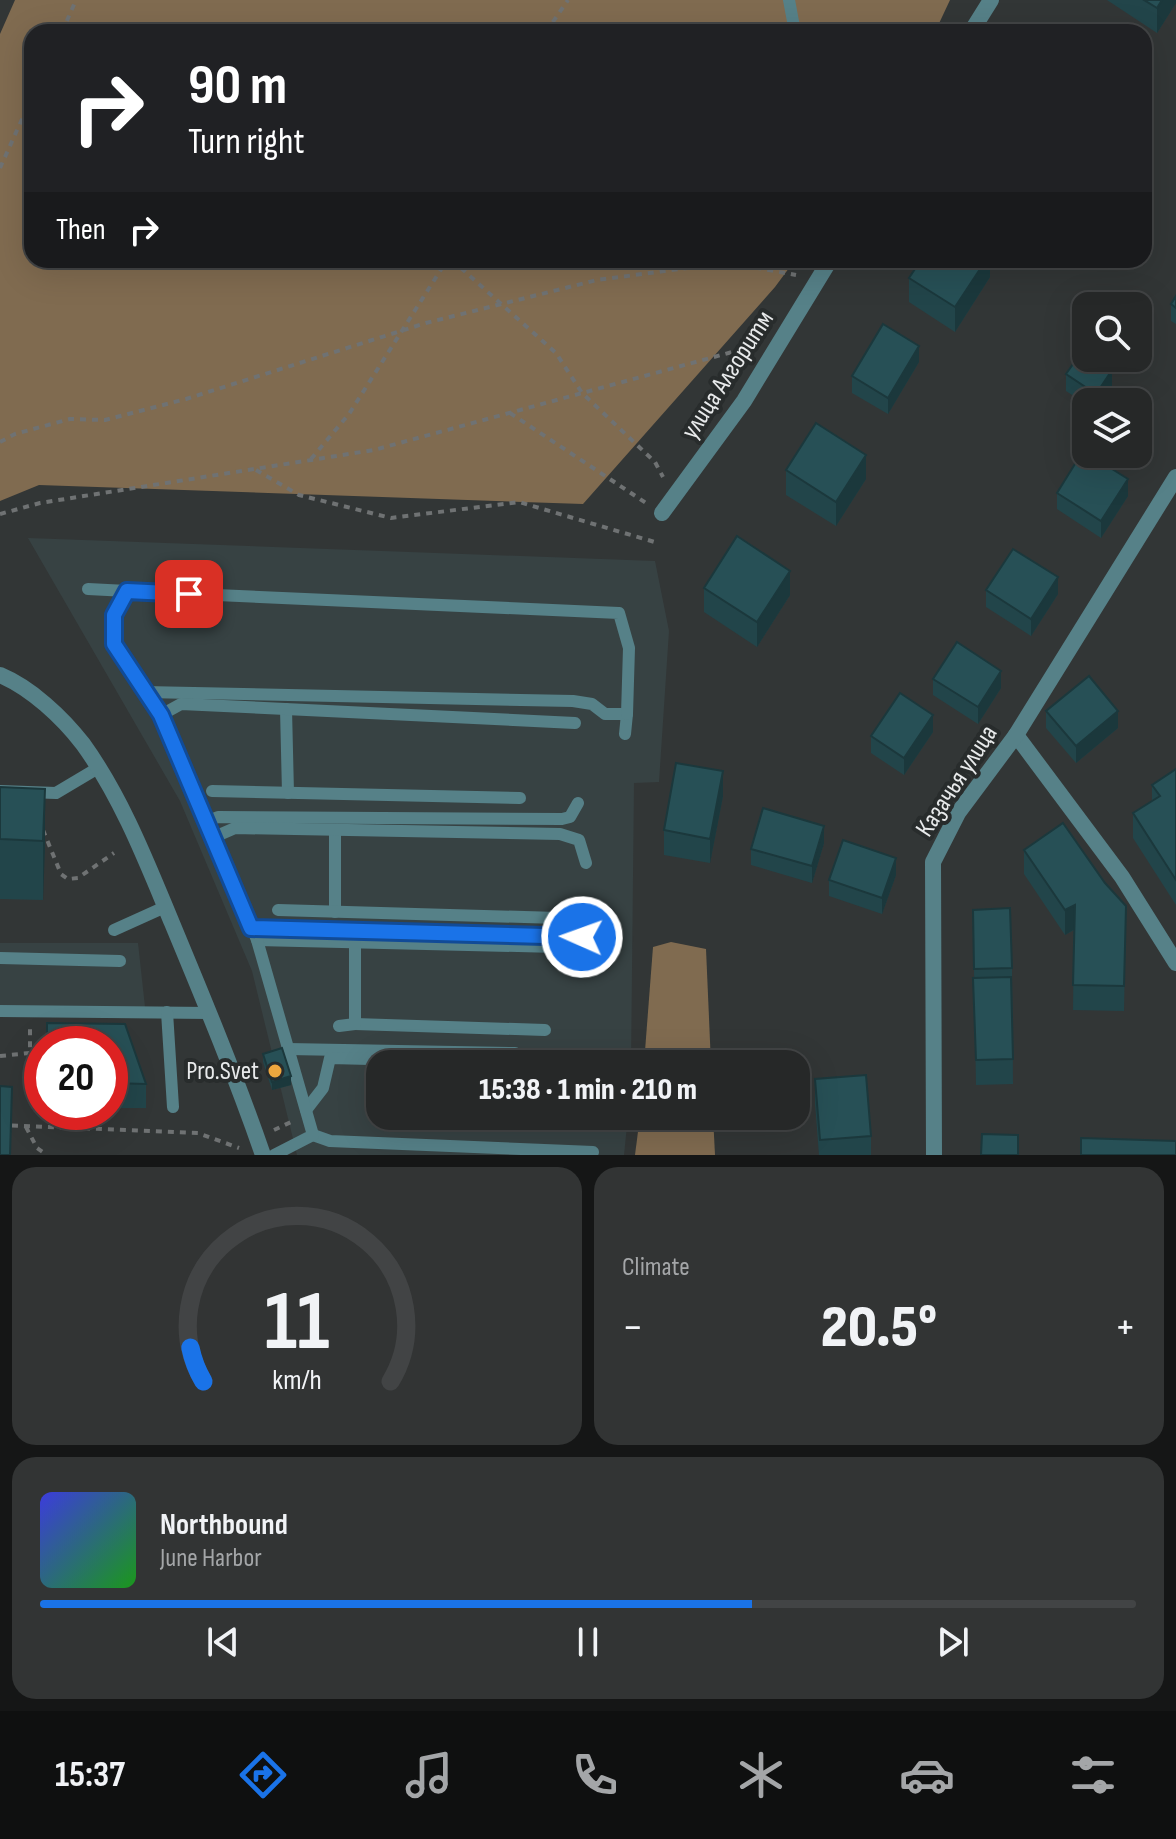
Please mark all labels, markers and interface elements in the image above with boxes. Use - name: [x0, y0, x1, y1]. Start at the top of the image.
- text: 90 m: [188, 53, 287, 120]
- icon: right: [56, 56, 160, 160]
- text: Turn right: [188, 121, 305, 164]
- icon: right: [122, 208, 166, 252]
- text: Then: [56, 212, 106, 248]
- map controls: [1072, 292, 1152, 468]
- button: search: [1072, 292, 1152, 372]
- street label: улица Алгоритм: [675, 305, 781, 445]
- button: layers: [1072, 388, 1152, 468]
- pin: [155, 560, 223, 628]
- icon: arrive: [167, 572, 211, 616]
- street label: Казачья улица: [910, 719, 1004, 843]
- position arrow: [540, 895, 624, 979]
- speed limit sign: 20: [24, 1026, 128, 1130]
- place label: Pro.Svet: [186, 1056, 259, 1087]
- marker: Pro.Svet: [266, 1062, 284, 1080]
- text: 15:38 · 1 min · 210 m: [479, 1072, 697, 1108]
- text: Climate: [622, 1252, 690, 1283]
- text: 11: [264, 1273, 330, 1373]
- text: 20.5°: [821, 1292, 937, 1364]
- text: −: [622, 1301, 644, 1354]
- text: +: [1114, 1301, 1136, 1354]
- text: km/h: [272, 1363, 322, 1398]
- text: Northbound: [160, 1507, 288, 1543]
- text: June Harbor: [160, 1543, 262, 1574]
- icon: previous: [201, 1620, 245, 1664]
- icon: pause: [566, 1620, 610, 1664]
- icon: next: [931, 1620, 975, 1664]
- icon: directions: [235, 1747, 291, 1803]
- icon: music: [401, 1747, 457, 1803]
- icon: phone: [567, 1747, 623, 1803]
- icon: climate: [733, 1747, 789, 1803]
- icon: car: [899, 1747, 955, 1803]
- icon: filters: [1065, 1747, 1121, 1803]
- text: 15:37: [55, 1754, 125, 1797]

